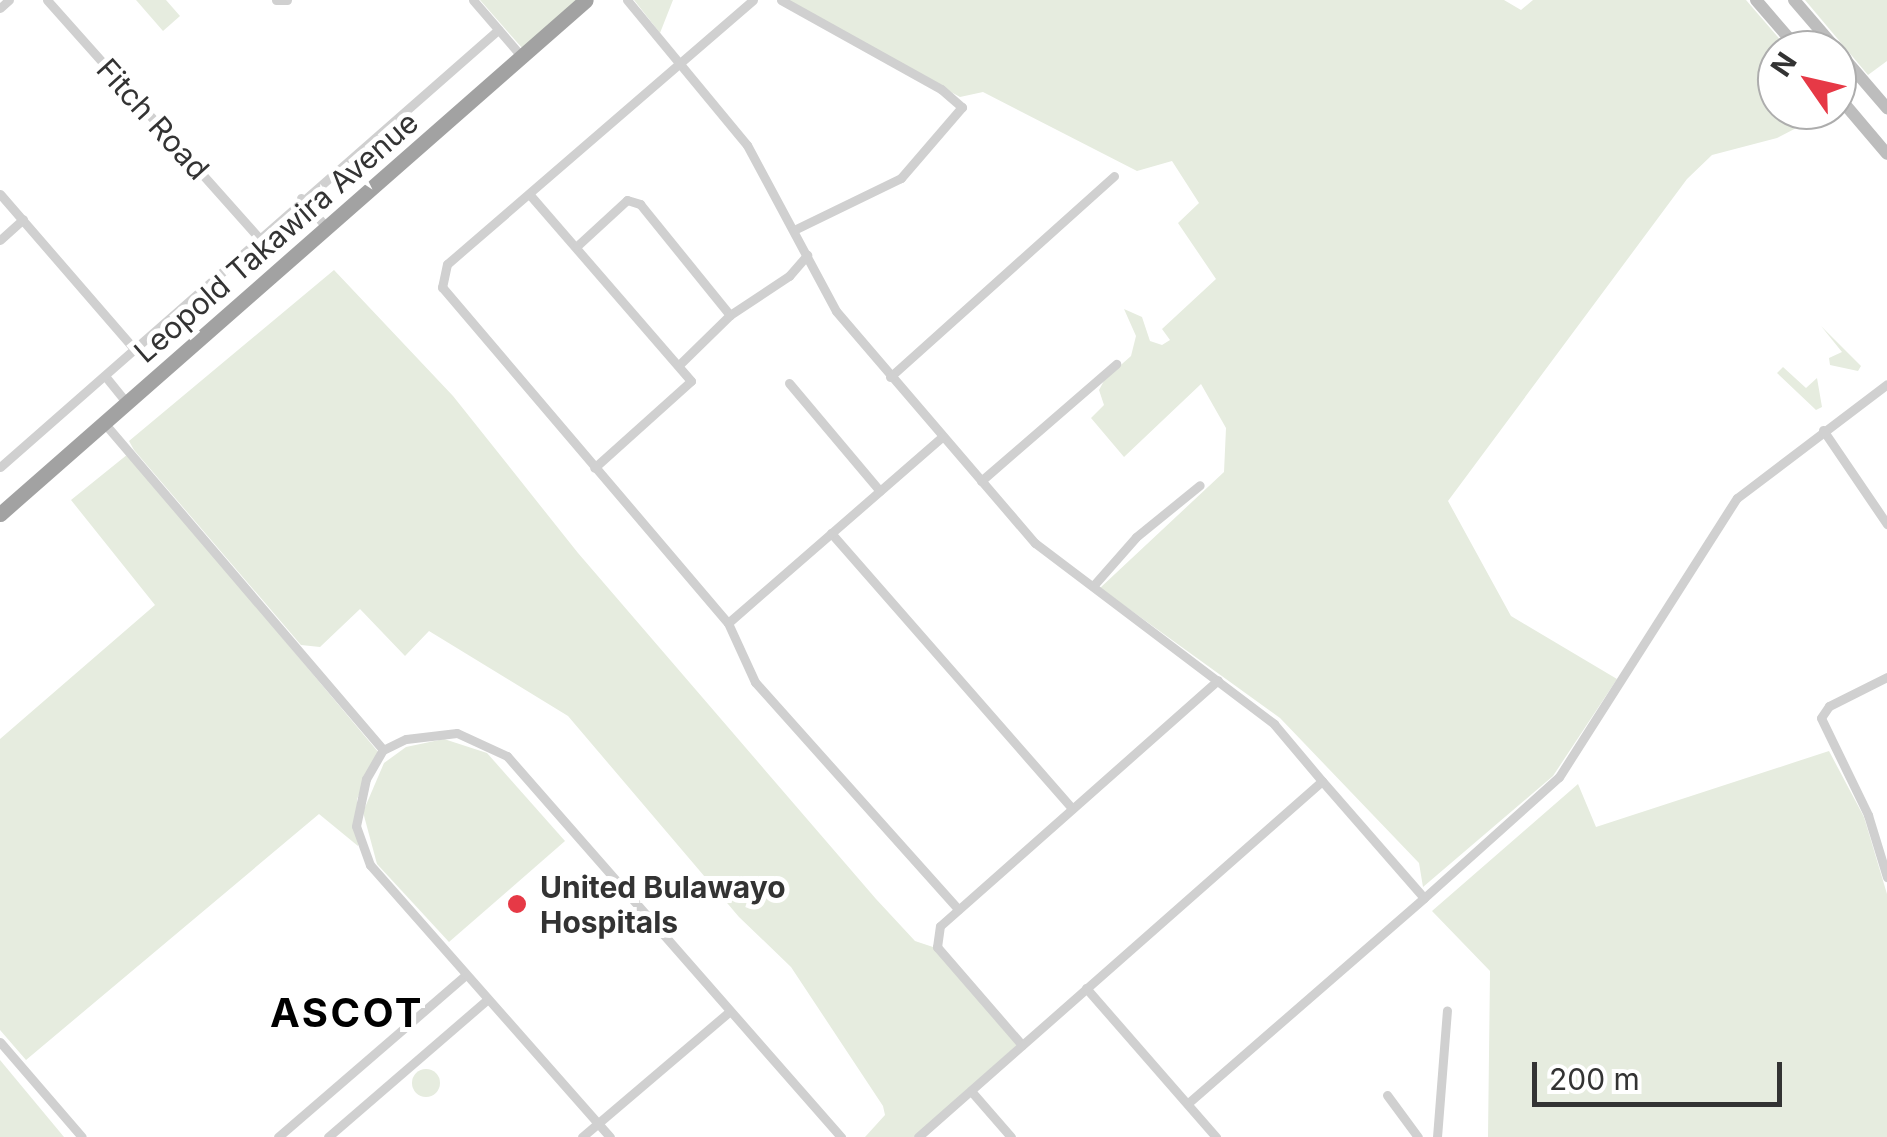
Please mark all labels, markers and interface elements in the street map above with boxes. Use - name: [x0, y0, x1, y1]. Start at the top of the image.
- north arrow: [1757, 30, 1857, 130]
- text: N: [1764, 46, 1804, 83]
- street label: Fitch Road: [89, 51, 217, 187]
- street label: Leopold Takawira Avenue: [127, 104, 425, 370]
- place label: United Bulawayo Hospitals: [540, 869, 786, 940]
- marker: United Bulawayo Hospitals: [504, 891, 530, 917]
- district label: ASCOT: [270, 989, 424, 1037]
- scale bar: [1537, 1042, 1787, 1104]
- text: 200 m: [1549, 1061, 1640, 1097]

